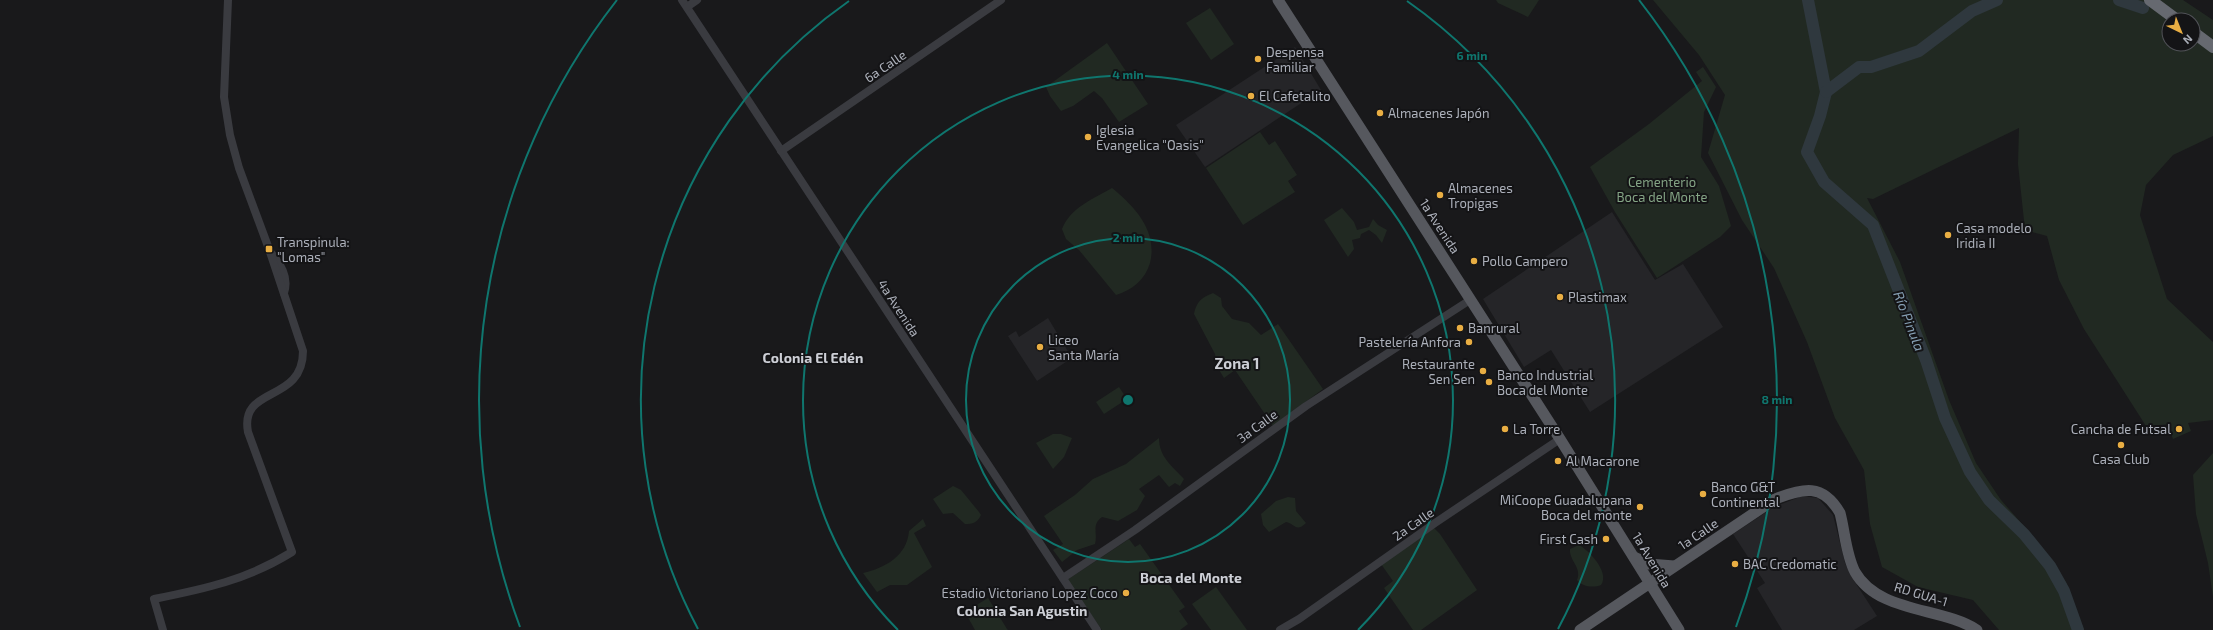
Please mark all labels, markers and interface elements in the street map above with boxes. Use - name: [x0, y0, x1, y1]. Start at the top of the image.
- north arrow: [2161, 12, 2201, 52]
- text: N: [2181, 32, 2196, 47]
- place label: Despensa Familiar: [1266, 44, 1324, 75]
- street label: 6a Calle: [861, 46, 909, 86]
- text: 6 min: [1457, 48, 1487, 62]
- marker: Despensa Familiar: [1253, 54, 1263, 64]
- text: 4 min: [1112, 67, 1144, 81]
- place label: El Cafetalito: [1259, 88, 1331, 104]
- marker: El Cafetalito: [1246, 91, 1256, 101]
- place label: Almacenes Japón: [1388, 105, 1490, 121]
- marker: Almacenes Japón: [1375, 108, 1385, 118]
- place label: Iglesia Evangelica "Oasis": [1096, 122, 1204, 153]
- marker: Iglesia Evangelica "Oasis": [1083, 132, 1093, 142]
- park label: Cementerio Boca del Monte: [1617, 174, 1708, 205]
- place label: Almacenes Tropigas: [1448, 180, 1513, 211]
- marker: Almacenes Tropigas: [1435, 190, 1445, 200]
- street label: 1a Avenida: [1416, 196, 1464, 256]
- place label: Casa modelo Iridia II: [1956, 220, 2032, 251]
- text: 2 min: [1113, 230, 1143, 244]
- marker: Casa modelo Iridia II: [1943, 230, 1953, 240]
- place label: Transpinula: "Lomas": [277, 234, 350, 265]
- marker: Transpinula: "Lomas": [264, 244, 274, 254]
- place label: Pollo Campero: [1482, 253, 1568, 269]
- marker: Pollo Campero: [1469, 256, 1479, 266]
- street label: 4a Avenida: [875, 277, 923, 339]
- water label: Río Pinula: [1890, 288, 1929, 353]
- place label: Plastimax: [1568, 289, 1627, 305]
- marker: Plastimax: [1555, 292, 1565, 302]
- place label: Banrural: [1468, 320, 1520, 336]
- marker: Banrural: [1455, 323, 1465, 333]
- place label: Liceo Santa María: [1048, 332, 1119, 363]
- place label: Pastelería Anfora: [1358, 334, 1461, 350]
- marker: Pastelería Anfora: [1464, 337, 1474, 347]
- marker: Liceo Santa María: [1035, 342, 1045, 352]
- district label: Colonia El Edén: [763, 349, 863, 366]
- district label: Zona 1: [1215, 354, 1259, 372]
- place label: Restaurante Sen Sen: [1402, 356, 1475, 387]
- marker: Restaurante Sen Sen: [1478, 366, 1488, 376]
- place label: Banco Industrial Boca del Monte: [1497, 367, 1593, 398]
- marker: Banco Industrial Boca del Monte: [1484, 377, 1494, 387]
- text: 8 min: [1761, 392, 1793, 406]
- centre of rings: [1121, 393, 1135, 407]
- street label: 3a Calle: [1233, 406, 1281, 446]
- place label: La Torre: [1513, 421, 1560, 437]
- place label: Cancha de Futsal: [2071, 421, 2171, 437]
- marker: La Torre: [1500, 424, 1510, 434]
- marker: Cancha de Futsal: [2174, 424, 2184, 434]
- marker: Casa Club: [2116, 440, 2126, 450]
- place label: Casa Club: [2092, 451, 2150, 467]
- place label: Al Macarone: [1566, 453, 1640, 469]
- marker: Al Macarone: [1553, 456, 1563, 466]
- place label: Banco G&T Continental: [1711, 479, 1780, 510]
- marker: Banco G&T Continental: [1698, 489, 1708, 499]
- place label: MiCoope Guadalupana Boca del monte: [1500, 492, 1632, 523]
- marker: MiCoope Guadalupana Boca del monte: [1635, 502, 1645, 512]
- street label: 2a Calle: [1389, 504, 1437, 544]
- street label: 1a Calle: [1675, 515, 1721, 553]
- street label: 1a Avenida: [1629, 529, 1675, 591]
- place label: First Cash: [1539, 531, 1598, 547]
- marker: First Cash: [1601, 534, 1611, 544]
- place label: BAC Credomatic: [1743, 556, 1837, 572]
- marker: BAC Credomatic: [1730, 559, 1740, 569]
- district label: Boca del Monte: [1140, 569, 1242, 586]
- street label: RD GUA-1: [1892, 578, 1950, 610]
- place label: Estadio Victoriano Lopez Coco: [942, 585, 1118, 601]
- marker: Estadio Victoriano Lopez Coco: [1121, 588, 1131, 598]
- district label: Colonia San Agustin: [957, 602, 1087, 619]

